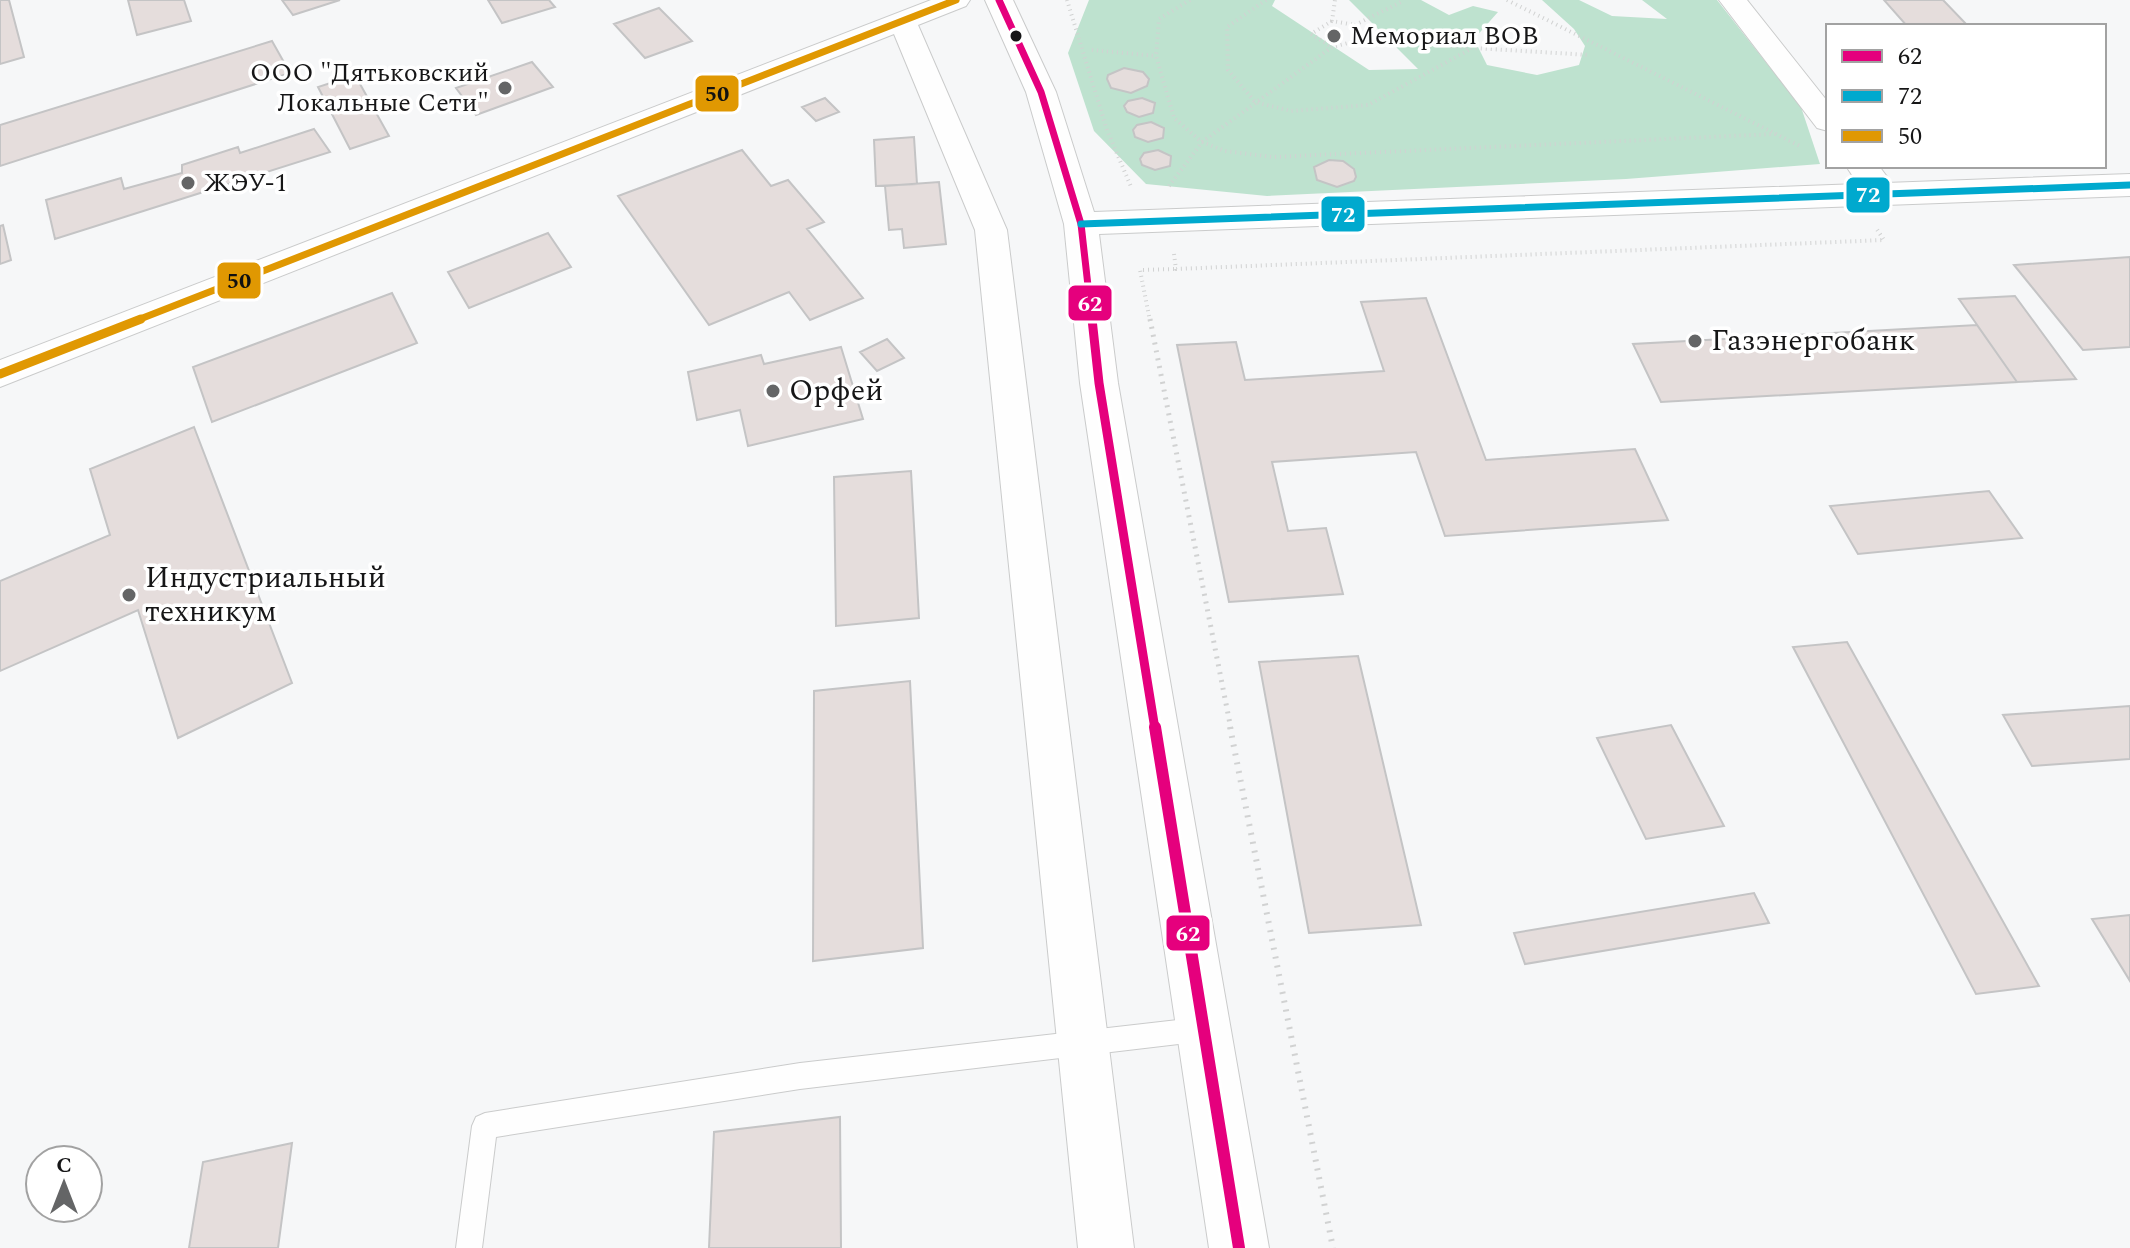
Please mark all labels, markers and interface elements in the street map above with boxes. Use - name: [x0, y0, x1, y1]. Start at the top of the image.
- place label: Мемориал ВОВ: [1350, 16, 1539, 56]
- legend: [1826, 24, 2106, 168]
- marker: Мемориал ВОВ: [1325, 27, 1343, 45]
- unlabelled marker: [1008, 28, 1024, 44]
- text: 62: [1898, 39, 1922, 75]
- place label: ООО "Дятьковский Локальные Сети": [250, 53, 489, 123]
- line badge: 50: [694, 74, 740, 113]
- text: 50: [705, 78, 729, 111]
- marker: ООО "Дятьковский Локальные Сети": [496, 79, 514, 97]
- text: 72: [1898, 79, 1922, 115]
- text: 50: [1898, 119, 1922, 155]
- place label: ЖЭУ-1: [204, 163, 287, 203]
- marker: ЖЭУ-1: [179, 174, 197, 192]
- line badge: 72: [1845, 176, 1891, 214]
- text: 72: [1856, 179, 1880, 212]
- line badge: 72: [1320, 195, 1366, 233]
- text: 72: [1331, 199, 1355, 232]
- line badge: 50: [216, 261, 262, 300]
- text: 50: [227, 265, 251, 298]
- line badge: 62: [1067, 284, 1113, 322]
- text: 62: [1078, 288, 1102, 321]
- place label: Газэнергобанк: [1711, 318, 1915, 364]
- marker: Газэнергобанк: [1686, 332, 1704, 350]
- place label: Орфей: [789, 368, 883, 414]
- marker: Орфей: [764, 382, 782, 400]
- place label: Индустриальный техникум: [145, 555, 386, 635]
- marker: Индустриальный техникум: [120, 586, 138, 604]
- line badge: 62: [1165, 914, 1211, 952]
- text: 62: [1176, 918, 1200, 951]
- north arrow: [24, 1144, 104, 1224]
- text: С: [56, 1149, 72, 1182]

